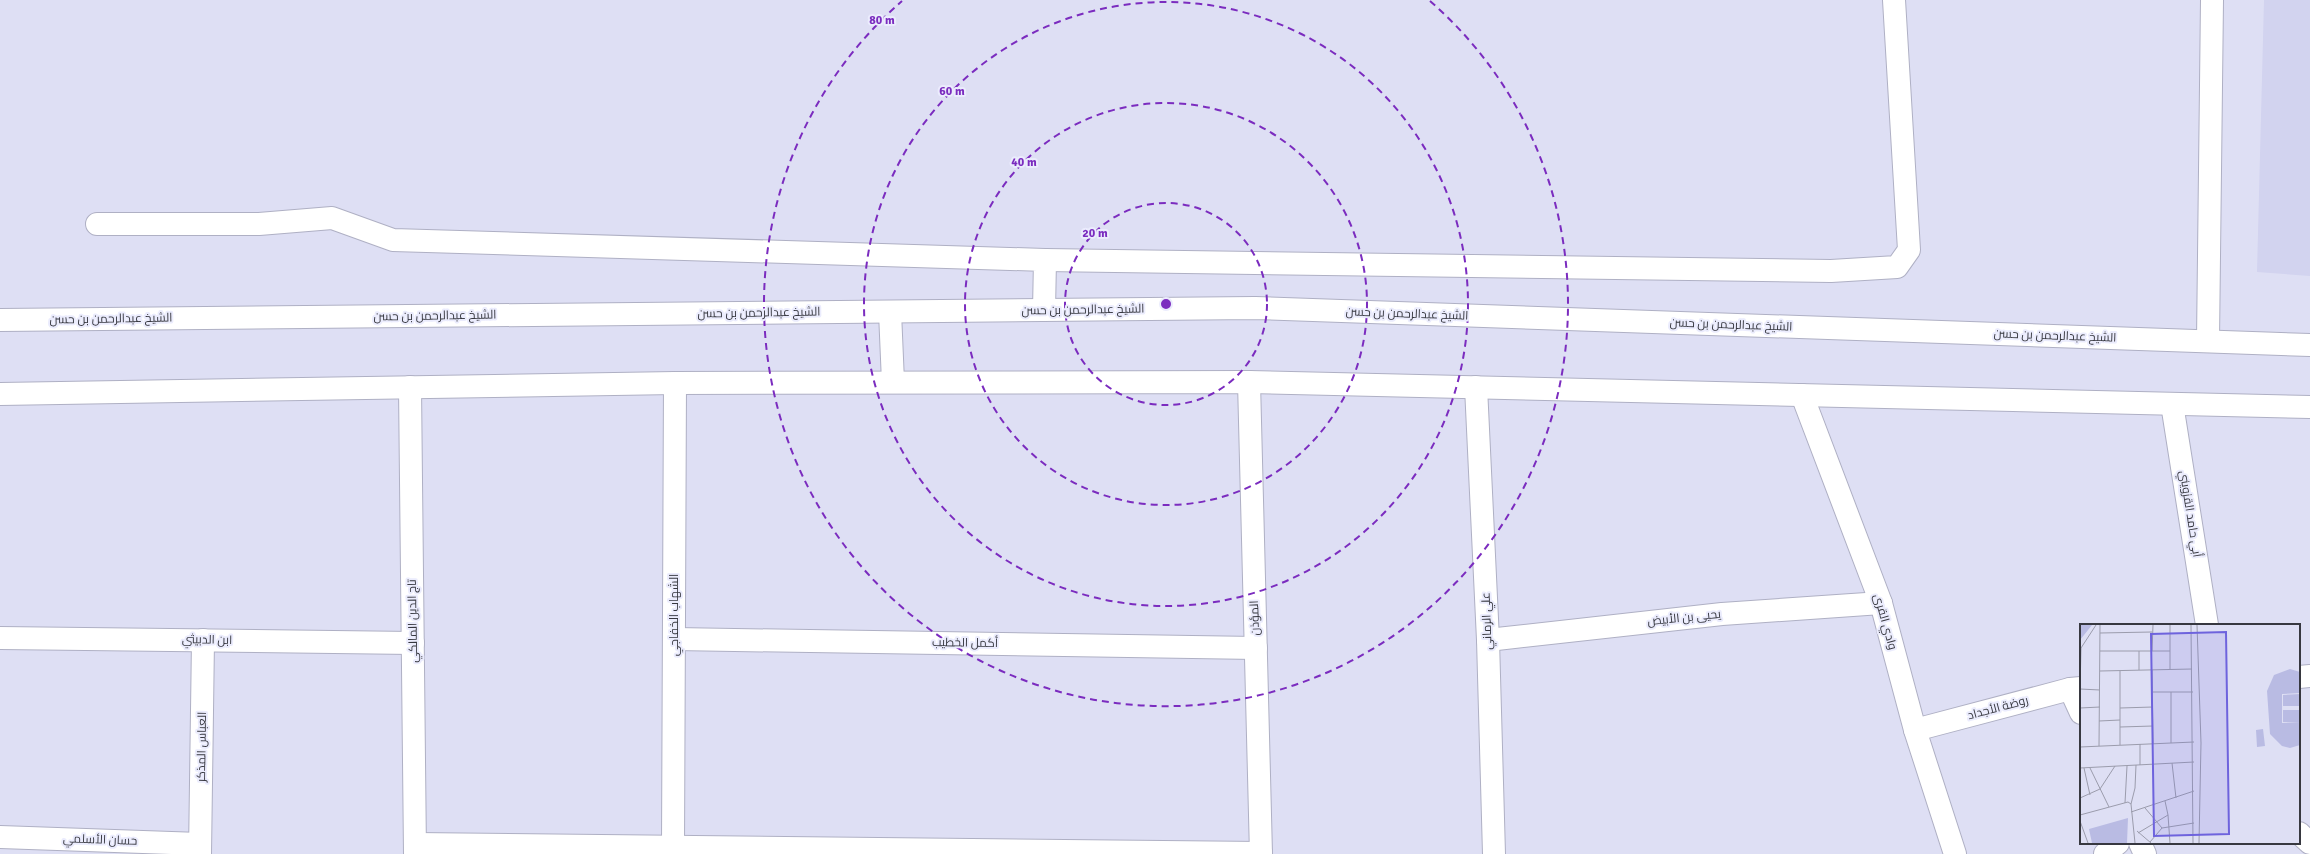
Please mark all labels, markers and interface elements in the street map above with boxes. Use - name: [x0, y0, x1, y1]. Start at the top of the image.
- text: 80 m: [869, 13, 895, 28]
- text: 60 m: [939, 84, 965, 99]
- text: 40 m: [1011, 155, 1037, 170]
- text: 20 m: [1082, 226, 1108, 241]
- centre of rings: [1159, 297, 1173, 311]
- street label: الشيخ عبدالرحمن بن حسن: [1021, 301, 1145, 319]
- street label: الشيخ عبدالرحمن بن حسن: [697, 304, 821, 322]
- street label: الشيخ عبدالرحمن بن حسن: [1345, 304, 1469, 324]
- street label: الشيخ عبدالرحمن بن حسن: [373, 307, 497, 325]
- street label: الشيخ عبدالرحمن بن حسن: [49, 310, 173, 328]
- street label: الشيخ عبدالرحمن بن حسن: [1669, 315, 1793, 335]
- street label: الشيخ عبدالرحمن بن حسن: [1993, 326, 2117, 346]
- street label: أبي حامد القزويني: [2174, 469, 2205, 559]
- street label: الشهاب الخفاجي: [667, 574, 684, 656]
- street label: تاج الدين المالكي: [405, 578, 423, 663]
- street label: علي الرماني: [1479, 592, 1497, 650]
- street label: وادي القرى: [1868, 592, 1900, 652]
- street label: المؤذن: [1247, 600, 1263, 636]
- street label: يحيى بن الأبيض: [1647, 607, 1722, 629]
- inset map: [2080, 624, 2300, 844]
- street label: ابن الدبيثي: [182, 632, 232, 650]
- street label: أكمل الخطيب: [932, 634, 998, 651]
- street label: روضة الأجداد: [1966, 693, 2030, 723]
- street label: العباس المذكر: [194, 712, 210, 783]
- street label: حسان الأسلمي: [62, 831, 137, 851]

